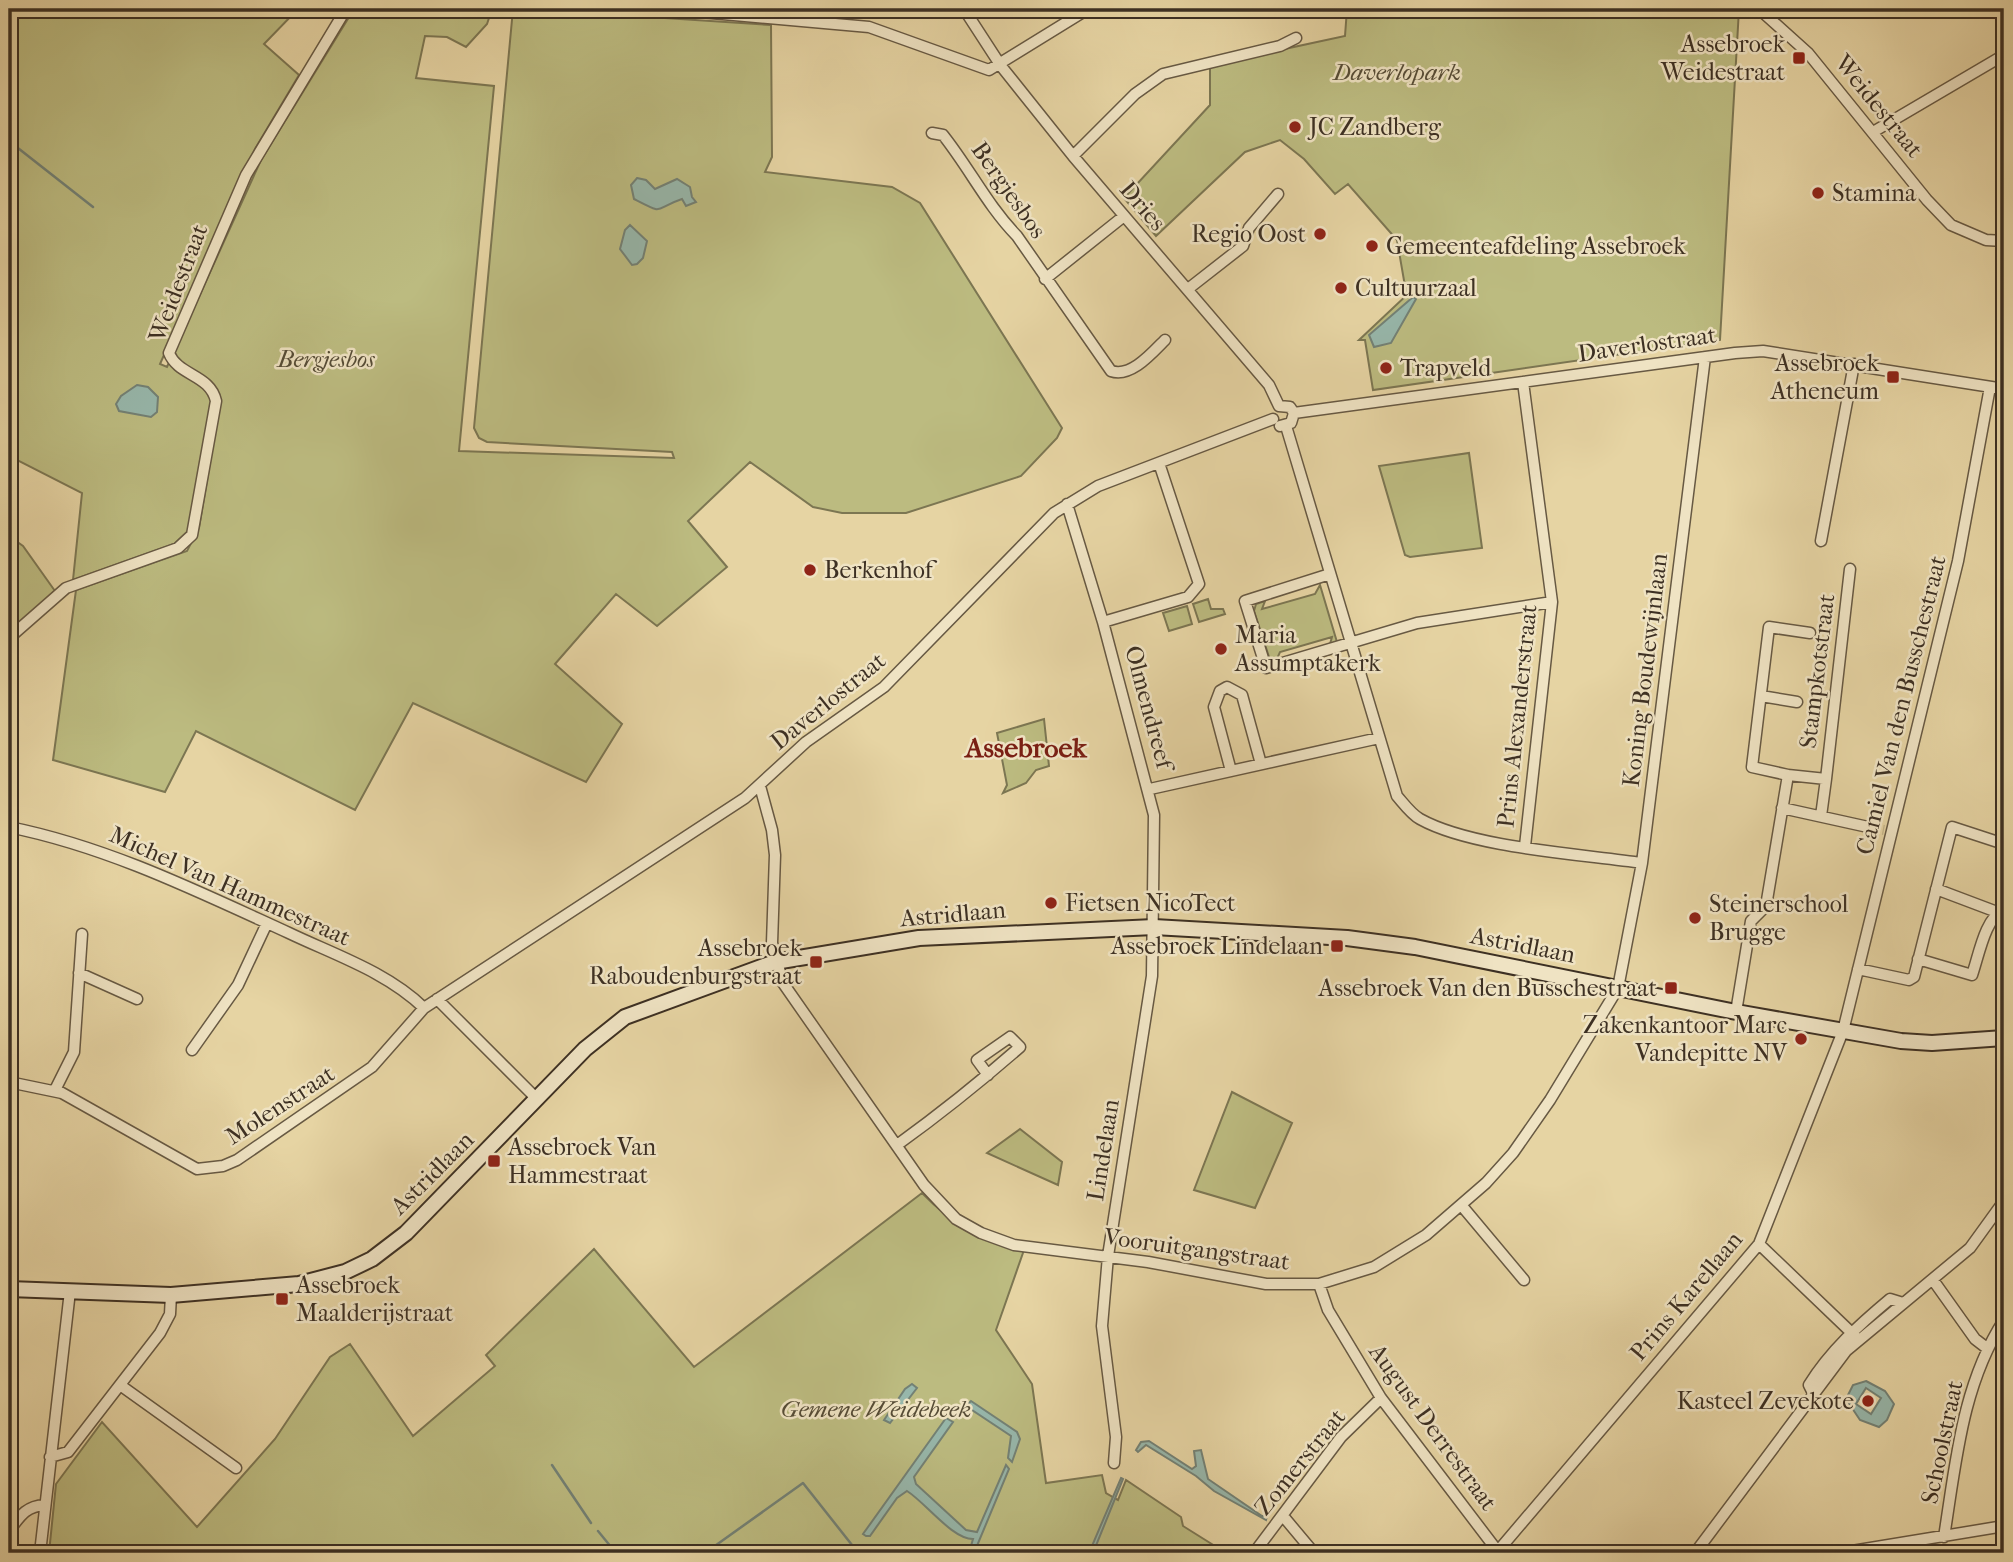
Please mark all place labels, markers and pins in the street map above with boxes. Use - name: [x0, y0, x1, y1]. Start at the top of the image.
- place label: Assebroek Weidestraat: [1660, 30, 1786, 86]
- marker: Assebroek Weidestraat: [1791, 50, 1807, 66]
- place label: JC Zandberg: [1307, 113, 1442, 141]
- marker: JC Zandberg: [1287, 119, 1303, 135]
- place label: Stamina: [1832, 179, 1917, 207]
- marker: Stamina: [1810, 185, 1826, 201]
- place label: Regio Oost: [1191, 220, 1306, 248]
- marker: Regio Oost: [1312, 226, 1328, 242]
- place label: Gemeenteafdeling Assebroek: [1386, 232, 1686, 260]
- marker: Gemeenteafdeling Assebroek: [1364, 238, 1380, 254]
- place label: Cultuurzaal: [1355, 274, 1477, 302]
- marker: Cultuurzaal: [1333, 280, 1349, 296]
- place label: Assebroek Atheneum: [1770, 349, 1880, 405]
- place label: Trapveld: [1400, 354, 1492, 382]
- marker: Trapveld: [1378, 360, 1394, 376]
- marker: Assebroek Atheneum: [1885, 369, 1901, 385]
- place label: Berkenhof: [824, 556, 938, 584]
- marker: Berkenhof: [802, 562, 818, 578]
- place label: Maria Assumptakerk: [1234, 621, 1381, 677]
- marker: Maria Assumptakerk: [1213, 641, 1229, 657]
- place label: Fietsen NicoTect: [1065, 889, 1236, 917]
- place label: Steinerschool Brugge: [1709, 890, 1849, 946]
- marker: Fietsen NicoTect: [1043, 895, 1059, 911]
- marker: Steinerschool Brugge: [1687, 910, 1703, 926]
- place label: Assebroek Lindelaan: [1110, 932, 1323, 960]
- place label: Assebroek Raboudenburgstraat: [589, 934, 803, 990]
- marker: Assebroek Lindelaan: [1329, 938, 1345, 954]
- marker: Assebroek Raboudenburgstraat: [808, 954, 824, 970]
- place label: Assebroek Van den Busschestraat: [1318, 974, 1657, 1002]
- marker: Assebroek Van den Busschestraat: [1663, 980, 1679, 996]
- place label: Zakenkantoor Marc Vandepitte NV: [1583, 1011, 1788, 1067]
- marker: Zakenkantoor Marc Vandepitte NV: [1793, 1031, 1809, 1047]
- place label: Assebroek Van Hammestraat: [507, 1133, 656, 1189]
- marker: Assebroek Van Hammestraat: [486, 1153, 502, 1169]
- place label: Assebroek Maalderijstraat: [295, 1271, 454, 1327]
- marker: Assebroek Maalderijstraat: [274, 1291, 290, 1307]
- place label: Kasteel Zevekote: [1677, 1387, 1854, 1415]
- marker: Kasteel Zevekote: [1860, 1393, 1876, 1409]

